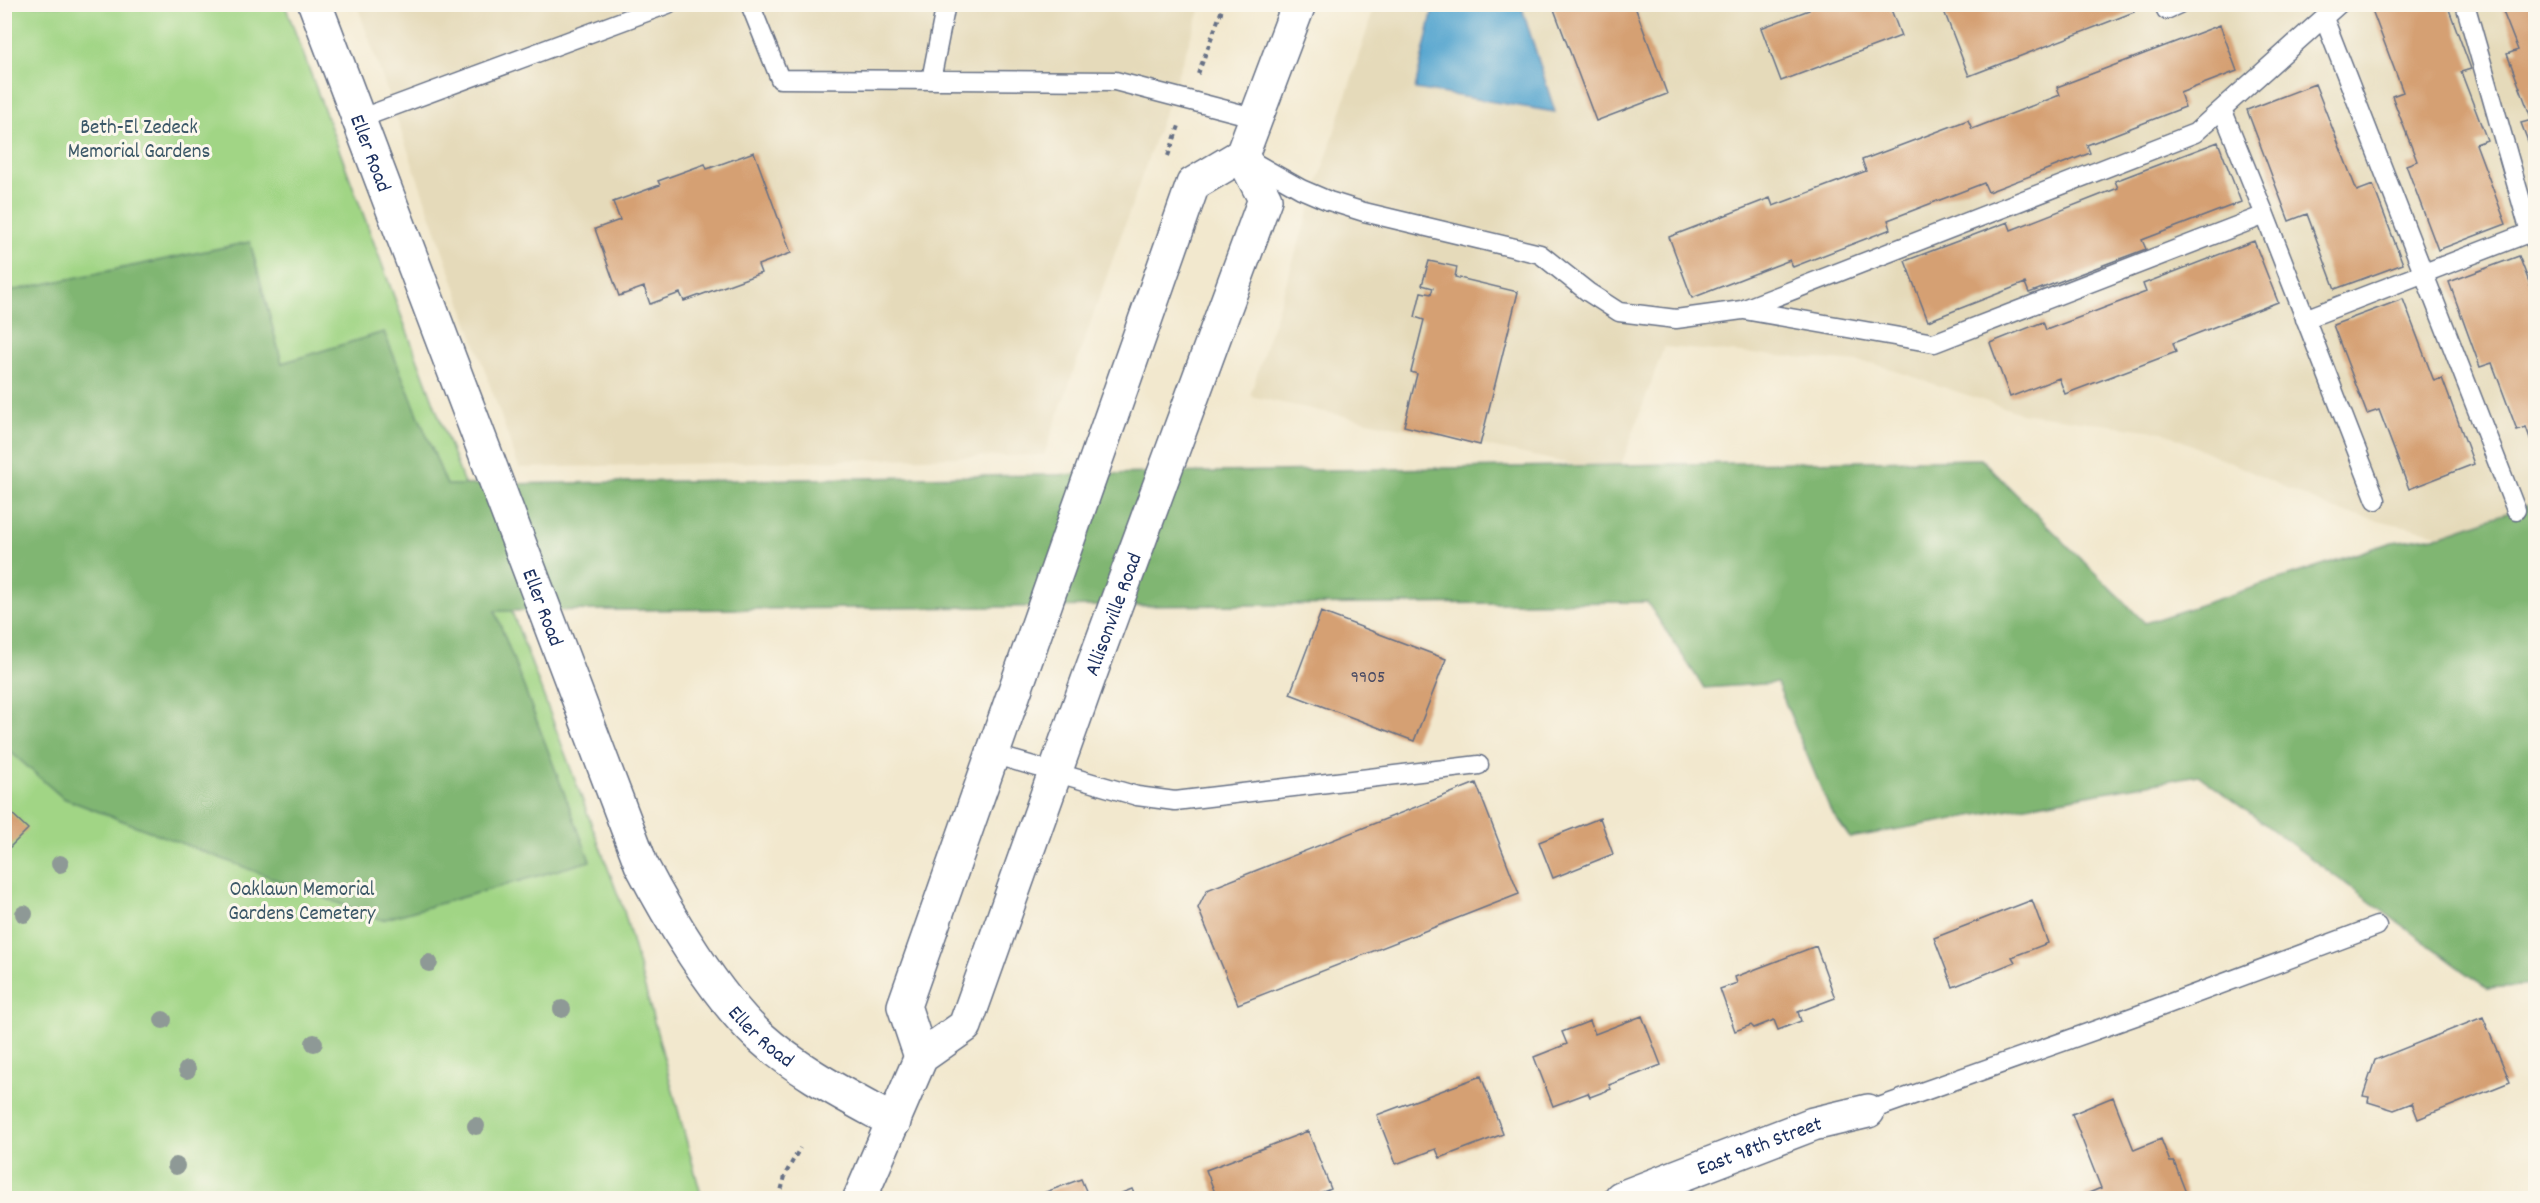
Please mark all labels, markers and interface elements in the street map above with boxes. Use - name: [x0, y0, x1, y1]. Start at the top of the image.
- street label: Eller Road: [340, 111, 397, 197]
- park label: Beth-El Zedeck Memorial Gardens: [68, 114, 210, 168]
- street label: Allisonville Road: [1079, 549, 1151, 681]
- street label: Eller Road: [512, 565, 569, 651]
- house number: 9905: [1351, 666, 1385, 691]
- park label: Oaklawn Memorial Gardens Cemetery: [228, 876, 376, 930]
- street label: Eller Road: [719, 1000, 799, 1077]
- street label: East 98th Street: [1693, 1110, 1825, 1185]

